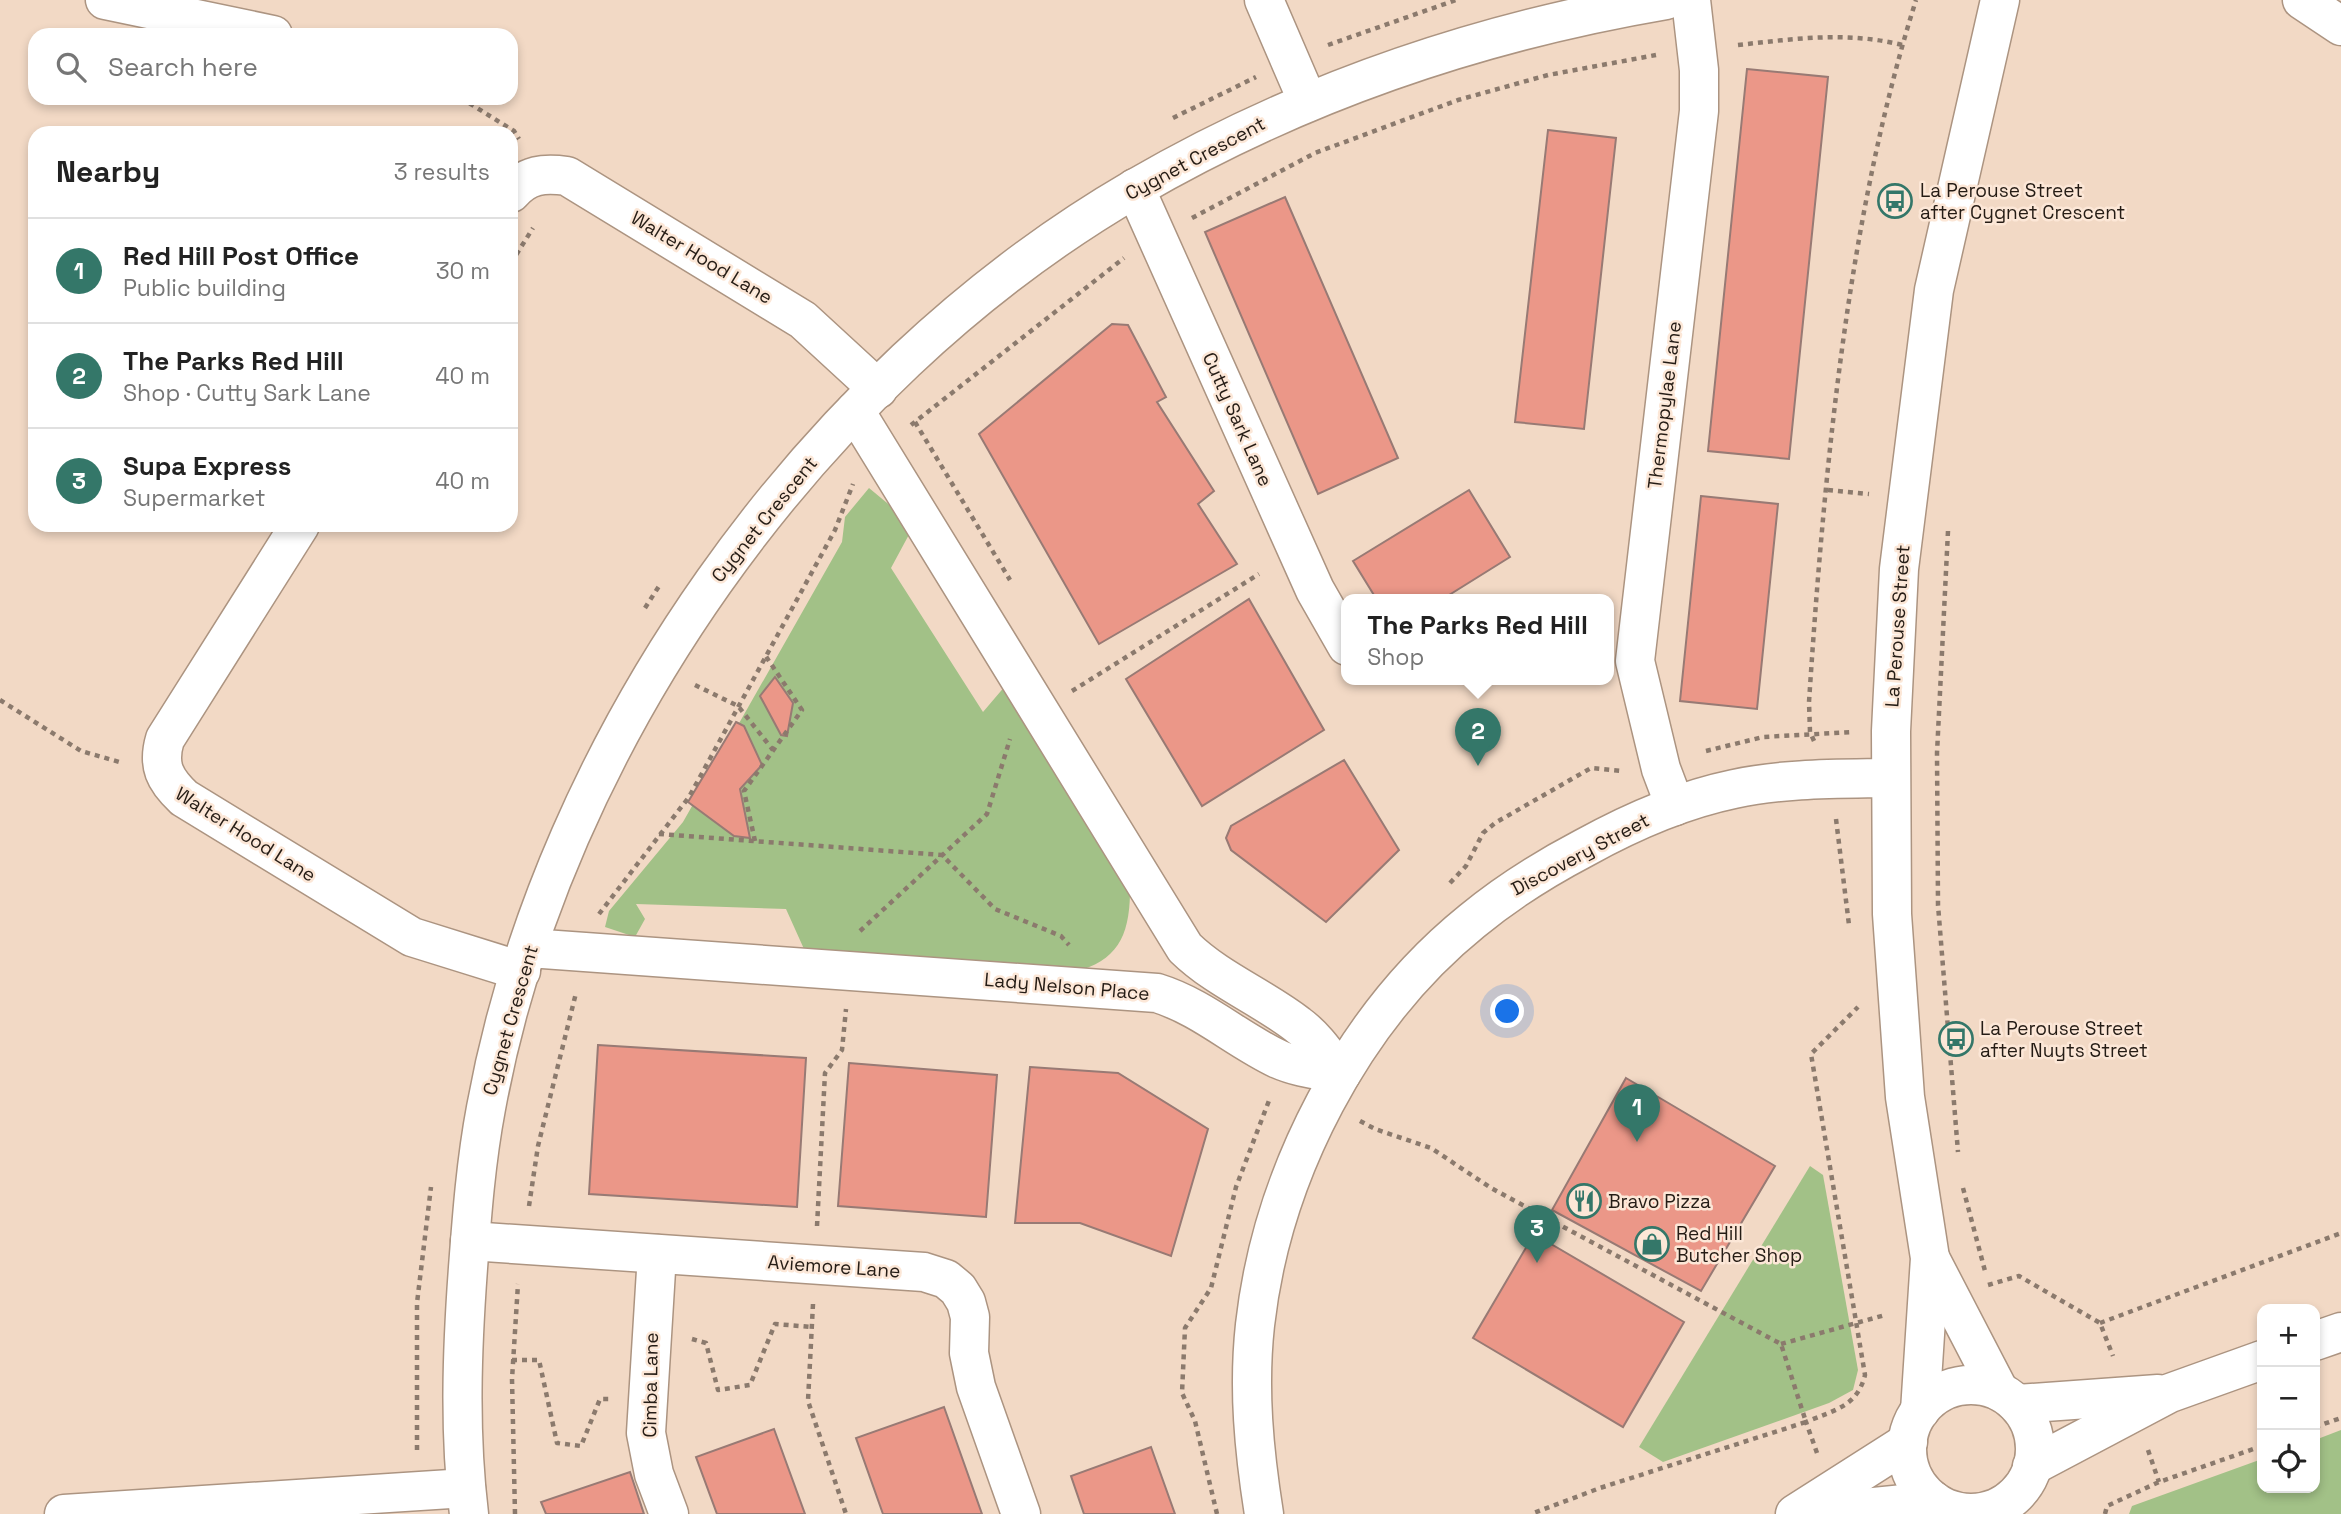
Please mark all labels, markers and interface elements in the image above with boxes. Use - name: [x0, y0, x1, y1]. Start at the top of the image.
- search box: [28, 28, 518, 105]
- icon: search: [52, 48, 90, 86]
- text: Search here: [108, 50, 258, 84]
- street label: Cygnet Crescent: [1121, 111, 1270, 206]
- text: Nearby: [56, 152, 160, 191]
- text: 3 results: [394, 157, 490, 187]
- place label: La Perouse Street after Cygnet Crescent: [1920, 178, 2125, 225]
- bus stop icon: La Perouse Street after Cygnet Crescent: [1876, 182, 1914, 220]
- street label: Walter Hood Lane: [626, 205, 777, 310]
- text: Red Hill Post Office: [123, 239, 359, 273]
- text: 1: [74, 256, 84, 286]
- text: 30 m: [436, 256, 490, 286]
- text: Public building: [123, 273, 286, 303]
- street label: Thermopylae Lane: [1642, 320, 1687, 490]
- text: The Parks Red Hill: [123, 344, 344, 378]
- street label: Cutty Sark Lane: [1197, 348, 1278, 490]
- text: 2: [72, 361, 86, 391]
- text: 40 m: [435, 361, 490, 391]
- text: Shop · Cutty Sark Lane: [123, 378, 371, 408]
- text: Supa Express: [123, 449, 291, 483]
- street label: Cygnet Crescent: [706, 451, 823, 587]
- text: 3: [72, 466, 86, 496]
- text: 40 m: [435, 466, 490, 496]
- text: Supermarket: [123, 483, 265, 513]
- street label: La Perouse Street: [1879, 544, 1916, 708]
- popup: [1341, 594, 1614, 685]
- text: The Parks Red Hill: [1367, 608, 1588, 642]
- text: Shop: [1367, 642, 1424, 672]
- pin: 2: [1455, 708, 1501, 766]
- street label: Walter Hood Lane: [171, 781, 321, 888]
- street label: Discovery Street: [1507, 808, 1654, 901]
- street label: Cygnet Crescent: [477, 942, 544, 1098]
- street label: Lady Nelson Place: [983, 967, 1151, 1006]
- your location: [1490, 994, 1524, 1028]
- place label: La Perouse Street after Nuyts Street: [1980, 1016, 2148, 1063]
- bus stop icon: La Perouse Street after Nuyts Street: [1937, 1020, 1975, 1058]
- pin: 1: [1614, 1084, 1660, 1142]
- restaurant icon: Bravo Pizza: [1565, 1182, 1603, 1220]
- place label: Bravo Pizza: [1608, 1189, 1711, 1214]
- pin: 3: [1514, 1205, 1560, 1263]
- place label: Red Hill Butcher Shop: [1676, 1221, 1802, 1268]
- shop icon: Red Hill Butcher Shop: [1633, 1225, 1671, 1263]
- street label: Aviemore Lane: [767, 1249, 901, 1284]
- map controls: [2257, 1304, 2320, 1493]
- button: +: [2257, 1304, 2320, 1367]
- street label: Cimba Lane: [637, 1332, 664, 1438]
- button: −: [2257, 1367, 2320, 1430]
- button: locate: [2257, 1430, 2320, 1493]

